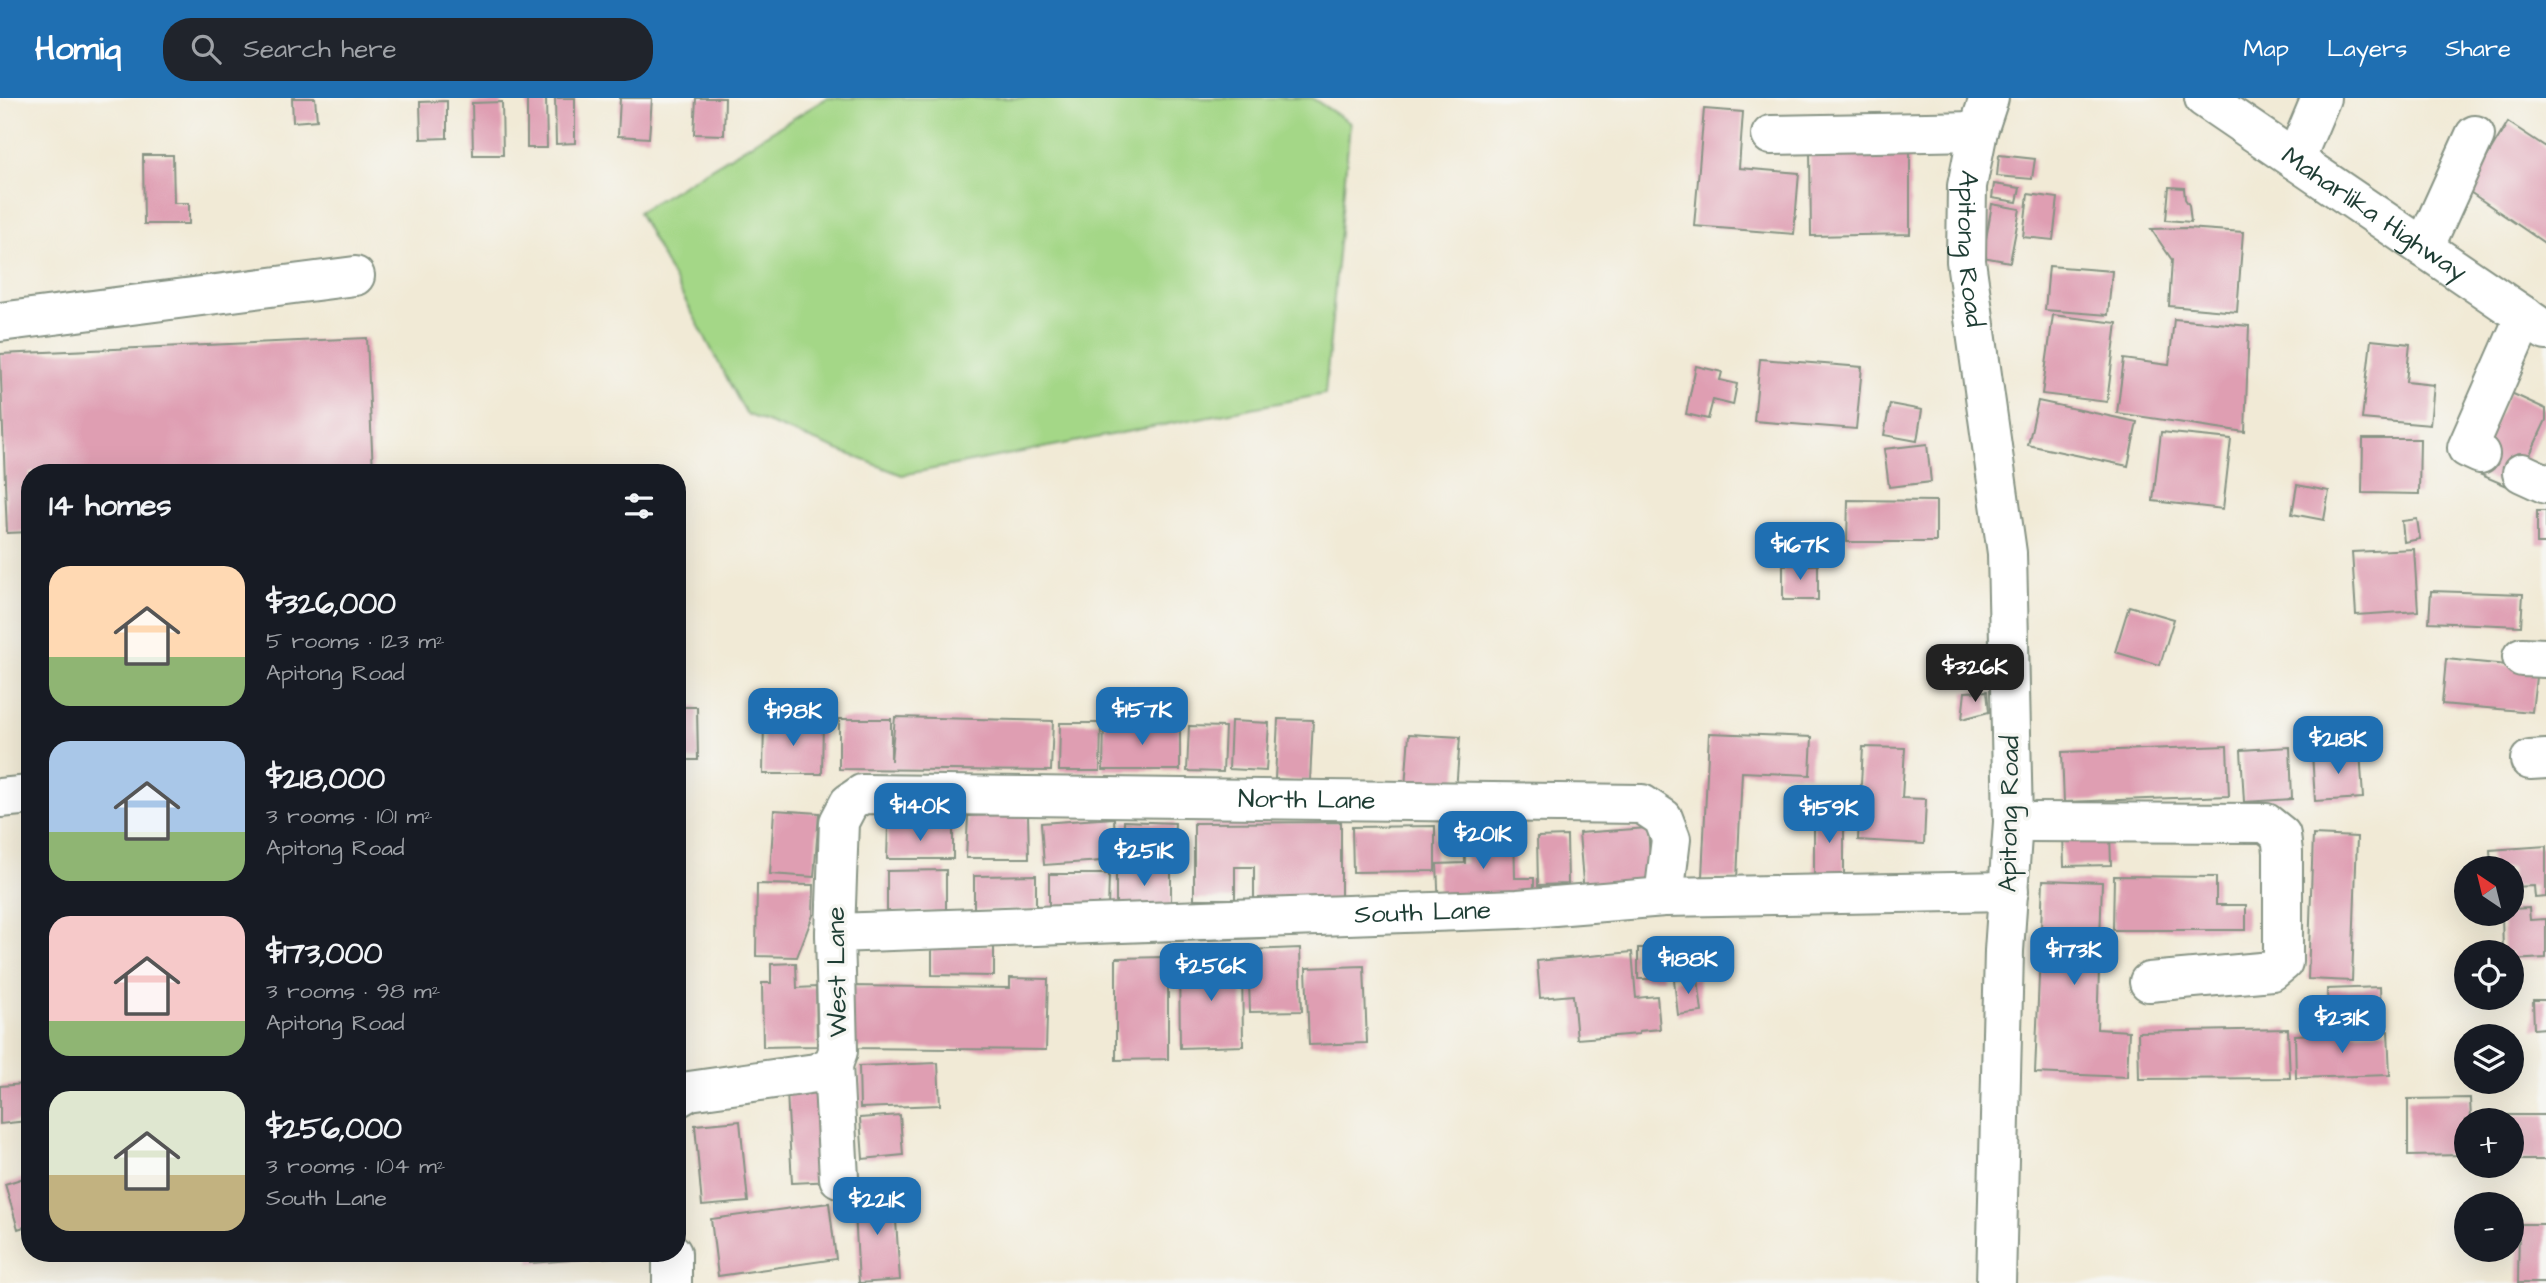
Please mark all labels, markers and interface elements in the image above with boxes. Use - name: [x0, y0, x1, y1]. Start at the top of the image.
- search box: [163, 18, 653, 81]
- text: Homiq: [35, 26, 121, 72]
- icon: search: [187, 30, 225, 68]
- text: Search here: [243, 31, 397, 67]
- text: Map: [2244, 32, 2289, 66]
- text: Layers: [2327, 32, 2407, 66]
- text: Share: [2445, 32, 2511, 66]
- street label: Maharlika Highway: [2274, 138, 2474, 292]
- street label: Apitong Road: [1946, 167, 1993, 329]
- text: 14 homes: [49, 485, 172, 527]
- icon: filters: [620, 487, 658, 525]
- pin: $167K: [1751, 522, 1849, 582]
- text: $167K: [1771, 529, 1829, 561]
- text: $326,000: [266, 583, 396, 625]
- icon: home: [105, 594, 189, 678]
- text: 5 rooms · 123 m²: [266, 625, 445, 657]
- pin: $326K: [1926, 644, 2024, 704]
- text: $326K: [1942, 651, 2008, 683]
- text: Apitong Road: [266, 657, 405, 689]
- pin: $198K: [744, 688, 842, 748]
- pin: $157K: [1093, 688, 1191, 747]
- text: $157K: [1112, 694, 1172, 726]
- text: $198K: [764, 695, 822, 727]
- pin: $218K: [2289, 716, 2387, 776]
- text: $218K: [2309, 723, 2367, 755]
- street label: Apitong Road: [1990, 735, 2030, 893]
- text: $218,000: [266, 758, 385, 800]
- icon: home: [105, 769, 189, 853]
- street label: North Lane: [1238, 781, 1376, 819]
- pin: $140K: [871, 784, 969, 843]
- pin: $159K: [1780, 786, 1878, 845]
- text: $140K: [890, 790, 950, 822]
- text: $159K: [1799, 792, 1859, 824]
- text: 3 rooms · 101 m²: [266, 800, 433, 832]
- pin: $201K: [1434, 812, 1532, 871]
- text: $201K: [1454, 818, 1512, 850]
- pin: $251K: [1095, 828, 1193, 888]
- text: Apitong Road: [266, 832, 405, 864]
- text: $251K: [1114, 835, 1174, 867]
- north arrow: [2454, 856, 2524, 926]
- map controls: [2454, 856, 2524, 1262]
- street label: South Lane: [1354, 892, 1492, 933]
- street label: West Lane: [818, 906, 856, 1038]
- pin: $173K: [2025, 928, 2123, 987]
- text: $173,000: [266, 933, 382, 975]
- text: $173K: [2046, 934, 2102, 966]
- pin: $188K: [1639, 936, 1737, 996]
- button: locate: [2454, 940, 2524, 1010]
- text: $188K: [1658, 943, 1718, 975]
- icon: home: [105, 944, 189, 1028]
- pin: $256K: [1162, 944, 1260, 1003]
- text: $256K: [1176, 950, 1246, 982]
- text: 3 rooms · 98 m²: [266, 975, 440, 1007]
- pin: $231K: [2293, 996, 2391, 1055]
- text: $231K: [2315, 1002, 2369, 1034]
- text: Apitong Road: [266, 1007, 405, 1039]
- button: layers: [2454, 1024, 2524, 1094]
- text: $256,000: [266, 1108, 402, 1150]
- button: +: [2454, 1108, 2524, 1178]
- icon: home: [105, 1119, 189, 1203]
- text: 3 rooms · 104 m²: [266, 1150, 445, 1182]
- pin: $221K: [828, 1178, 926, 1237]
- text: South Lane: [266, 1182, 387, 1214]
- text: $221K: [849, 1184, 905, 1216]
- button: −: [2454, 1192, 2524, 1262]

